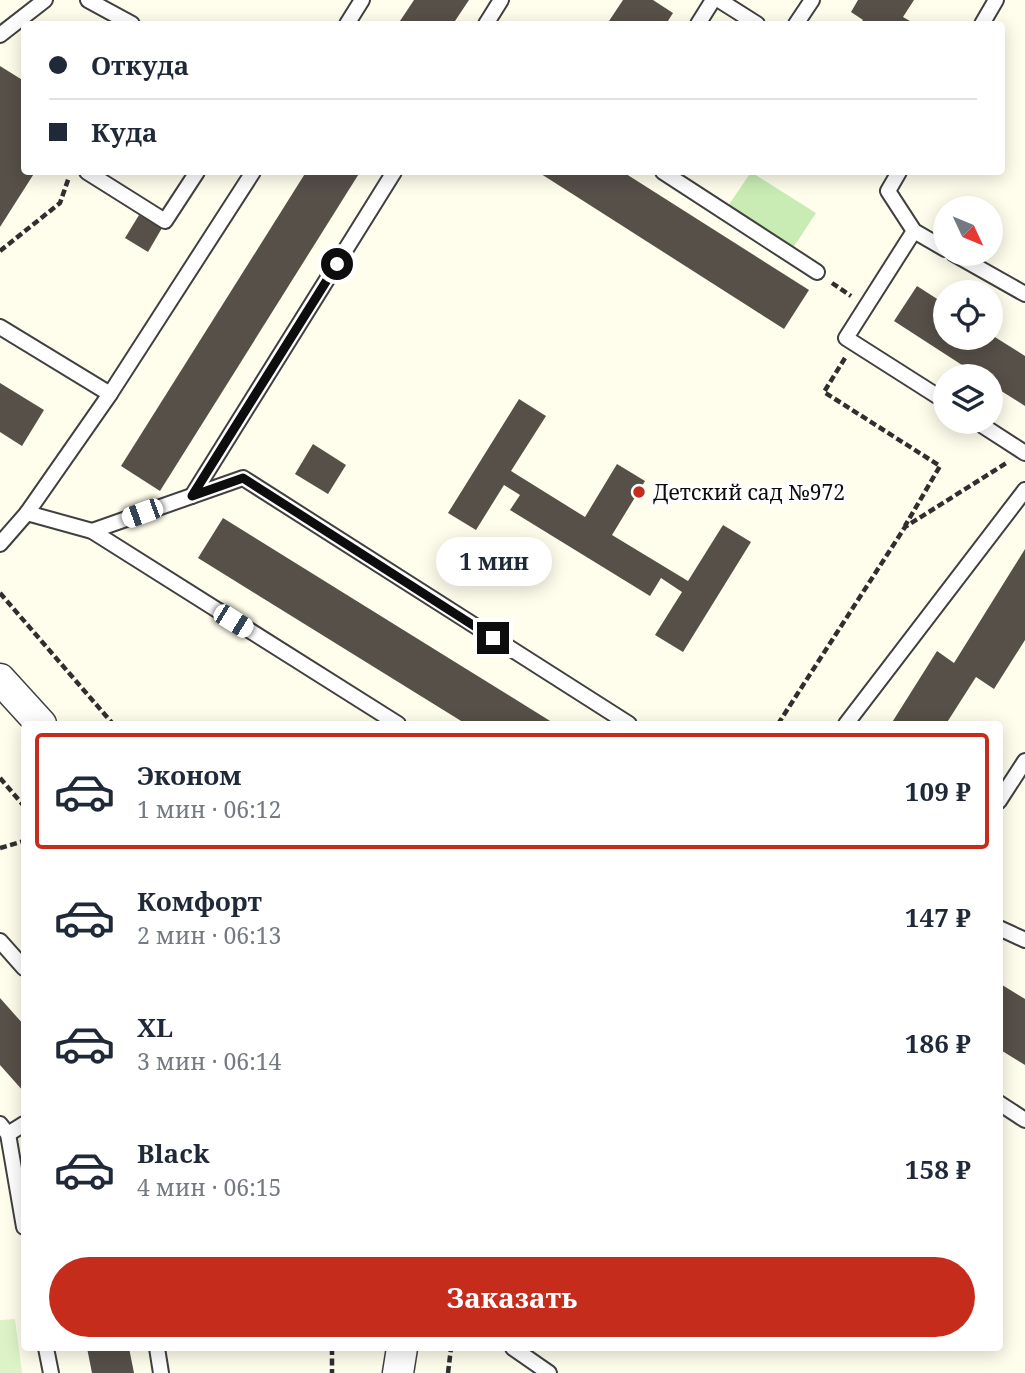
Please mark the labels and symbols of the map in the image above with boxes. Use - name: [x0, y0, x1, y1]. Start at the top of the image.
- north arrow: [933, 196, 1003, 266]
- route start: [321, 248, 353, 280]
- place label: Детский сад №972: [653, 478, 845, 506]
- marker: Детский сад №972: [631, 484, 647, 500]
- car: [119, 496, 166, 530]
- callout: 1 мин: [435, 536, 551, 586]
- car: [210, 601, 257, 641]
- route end: [477, 622, 509, 654]

